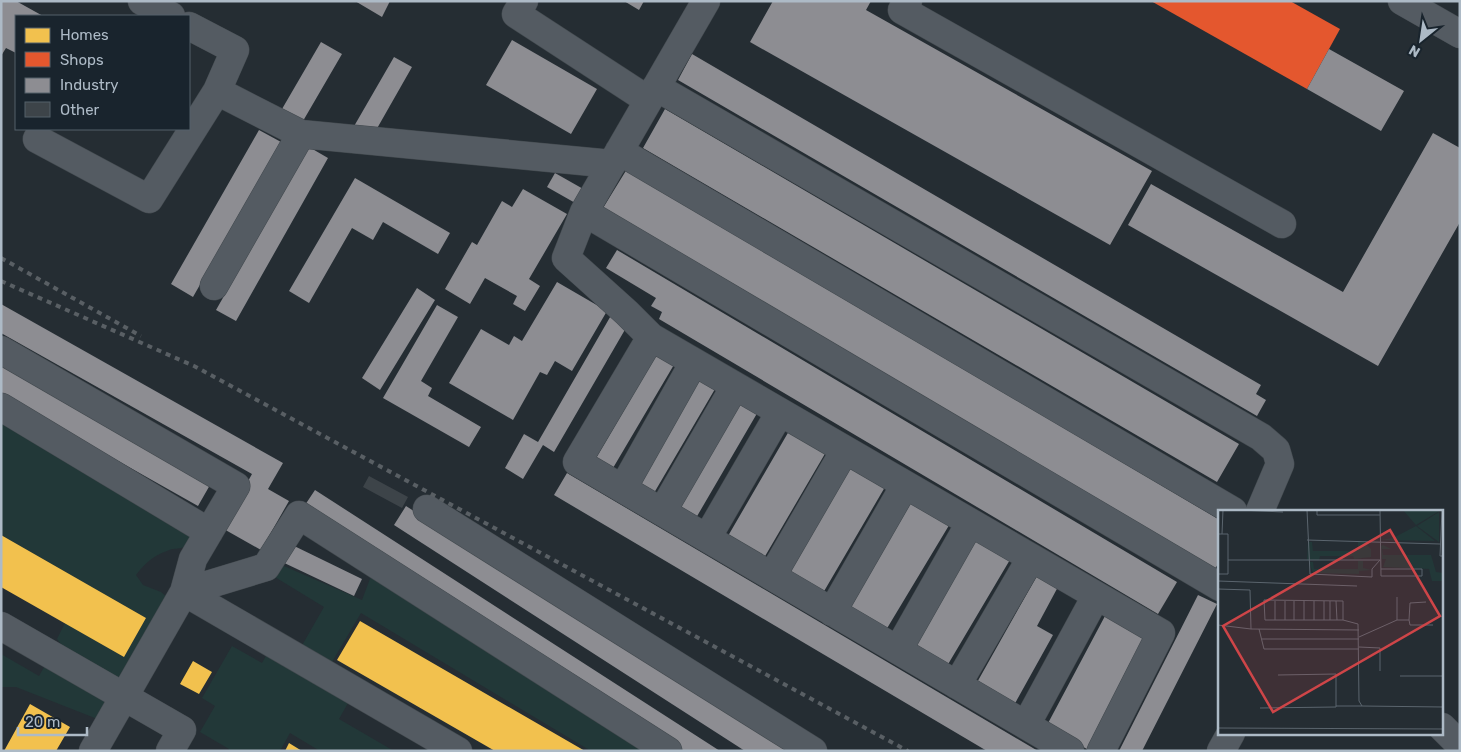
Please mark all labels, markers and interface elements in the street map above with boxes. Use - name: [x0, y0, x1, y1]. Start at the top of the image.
- legend: [15, 15, 190, 130]
- north arrow: [1396, 15, 1446, 65]
- text: Homes: [60, 26, 109, 44]
- text: N: [1406, 41, 1423, 61]
- text: Shops: [60, 51, 104, 69]
- text: Industry: [60, 76, 119, 94]
- text: Other: [60, 101, 100, 119]
- inset map: [1218, 510, 1444, 734]
- scale bar: [18, 704, 86, 736]
- text: 20 m: [25, 713, 60, 731]

